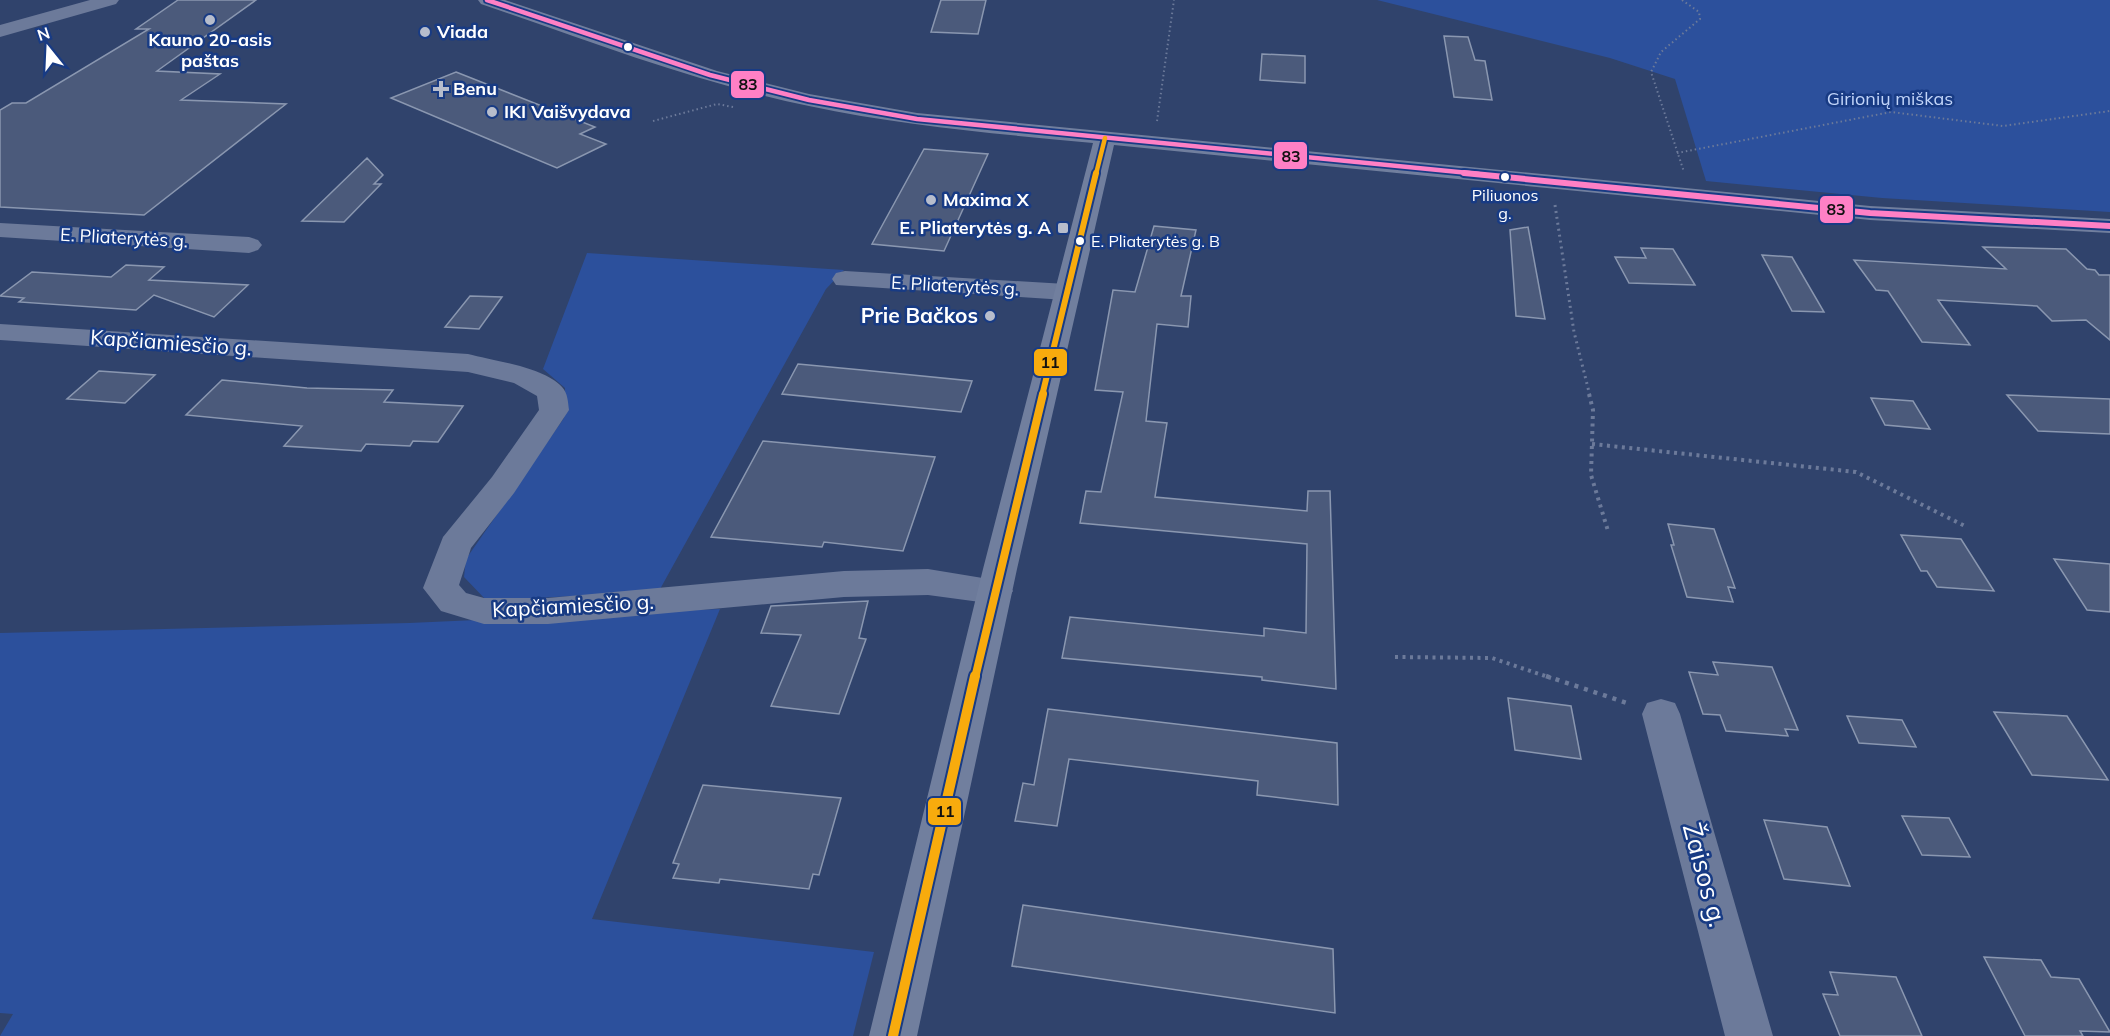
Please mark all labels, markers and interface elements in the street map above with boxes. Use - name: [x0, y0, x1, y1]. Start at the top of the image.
- marker: Kauno 20-asis paštas: [203, 13, 217, 27]
- north arrow: [18, 18, 78, 78]
- place label: Viada: [436, 20, 488, 43]
- text: N: [35, 22, 52, 45]
- marker: Viada: [418, 25, 432, 39]
- place label: Kauno 20-asis paštas: [148, 28, 272, 72]
- unlabelled marker: [622, 41, 634, 53]
- line badge: 83: [730, 70, 765, 99]
- text: 83: [738, 74, 758, 94]
- place label: Benu: [453, 77, 497, 100]
- marker: Benu: [434, 82, 448, 96]
- park label: Girionių miškas: [1827, 87, 1953, 110]
- place label: IKI Vaišvydava: [504, 100, 631, 123]
- marker: IKI Vaišvydava: [485, 105, 499, 119]
- line badge: 83: [1273, 141, 1308, 170]
- text: 83: [1281, 146, 1301, 166]
- marker: Piliuonos g.: [1499, 171, 1511, 183]
- place label: Piliuonos g.: [1472, 185, 1538, 223]
- place label: Maxima X: [943, 188, 1030, 211]
- marker: Maxima X: [924, 193, 938, 207]
- line badge: 83: [1819, 195, 1854, 224]
- text: 83: [1826, 199, 1846, 219]
- place label: E. Pliaterytės g. A: [899, 216, 1051, 239]
- marker: E. Pliaterytės g. A: [1056, 221, 1070, 235]
- street label: E. Pliaterytės g.: [59, 223, 189, 252]
- place label: E. Pliaterytės g. B: [1091, 231, 1220, 251]
- marker: E. Pliaterytės g. B: [1074, 235, 1086, 247]
- street label: E. Pliaterytės g.: [890, 271, 1020, 300]
- place label: Prie Bačkos: [861, 302, 978, 328]
- marker: Prie Bačkos: [983, 309, 997, 323]
- street label: Kapčiamiesčio g.: [89, 323, 253, 361]
- line badge: 11: [1033, 348, 1068, 377]
- text: 11: [1040, 352, 1060, 372]
- street label: Kapčiamiesčio g.: [491, 588, 655, 622]
- line badge: 11: [927, 797, 962, 826]
- text: 11: [935, 801, 955, 821]
- street label: Žaisos g.: [1676, 819, 1735, 930]

